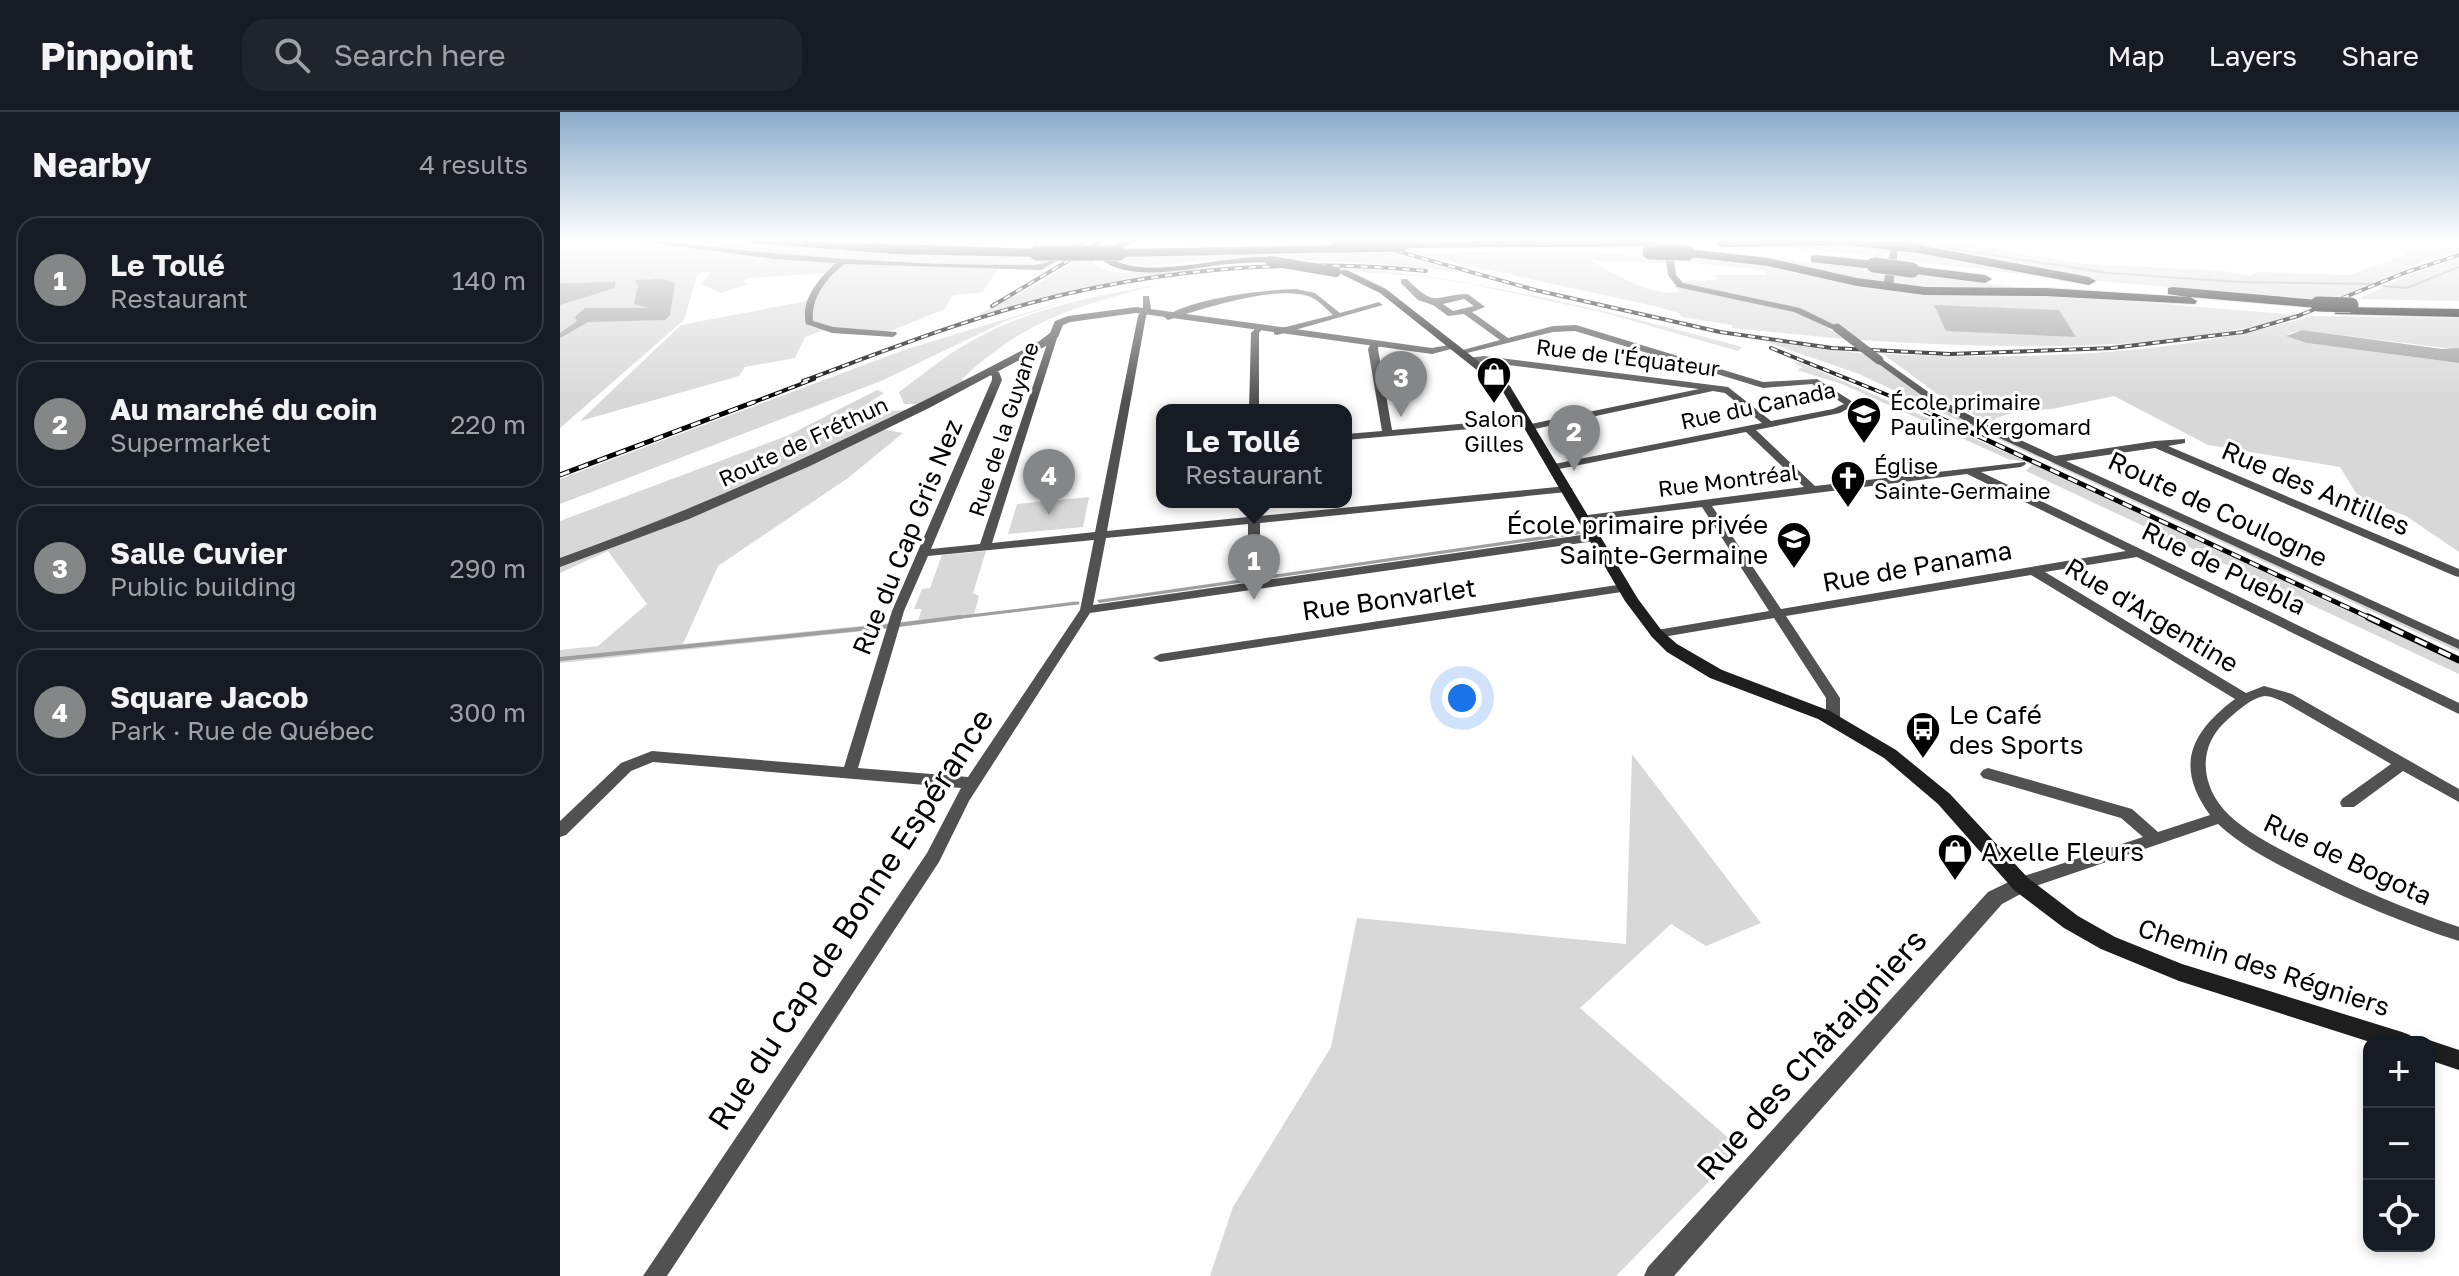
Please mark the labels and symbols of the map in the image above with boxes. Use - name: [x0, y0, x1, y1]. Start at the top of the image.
- street label: Rue de l'Équateur: [1535, 332, 1722, 382]
- street label: Rue de la Guyane: [962, 338, 1044, 520]
- pin: 3: [1375, 351, 1427, 417]
- shop icon: Salon Gilles: [1475, 355, 1513, 405]
- street label: Rue du Canada: [1678, 375, 1838, 435]
- place label: École primaire Pauline Kergomard: [1890, 388, 2091, 440]
- street label: Route de Fréthun: [714, 390, 892, 492]
- school or university icon: École primaire Pauline Kergomard: [1845, 395, 1883, 445]
- place label: Salon Gilles: [1464, 405, 1524, 457]
- pin: 2: [1548, 405, 1600, 471]
- street label: Rue du Cap Gris Nez: [846, 415, 968, 659]
- street label: Rue des Antilles: [2217, 434, 2415, 542]
- street label: Route de Coulogne: [2104, 445, 2332, 573]
- pin: 4: [1023, 449, 1075, 515]
- place label: Église Sainte-Germaine: [1874, 452, 2051, 504]
- street label: Rue Montréal: [1656, 458, 1800, 502]
- church icon: Église Sainte-Germaine: [1829, 459, 1867, 509]
- place label: École primaire privée Sainte-Germaine: [1506, 509, 1768, 570]
- street label: Rue de Puebla: [2137, 515, 2311, 621]
- school or university icon: École primaire privée Sainte-Germaine: [1775, 520, 1813, 570]
- pin: 1: [1228, 534, 1280, 600]
- street label: Rue de Panama: [1820, 534, 2014, 598]
- street label: Rue d'Argentine: [2060, 551, 2244, 679]
- street label: Rue Bonvarlet: [1300, 571, 1478, 627]
- your location: [1442, 678, 1482, 718]
- place label: Le Café des Sports: [1949, 699, 2083, 760]
- street label: Rue du Cap de Bonne Espérance: [699, 701, 1001, 1137]
- bus stop icon: Le Café des Sports: [1904, 710, 1942, 760]
- street label: Rue de Bogota: [2259, 807, 2437, 911]
- shop icon: Axelle Fleurs: [1936, 832, 1974, 882]
- place label: Axelle Fleurs: [1981, 836, 2144, 867]
- street label: Chemin des Régniers: [2134, 912, 2394, 1022]
- street label: Rue des Châtaigniers: [1688, 921, 1934, 1187]

